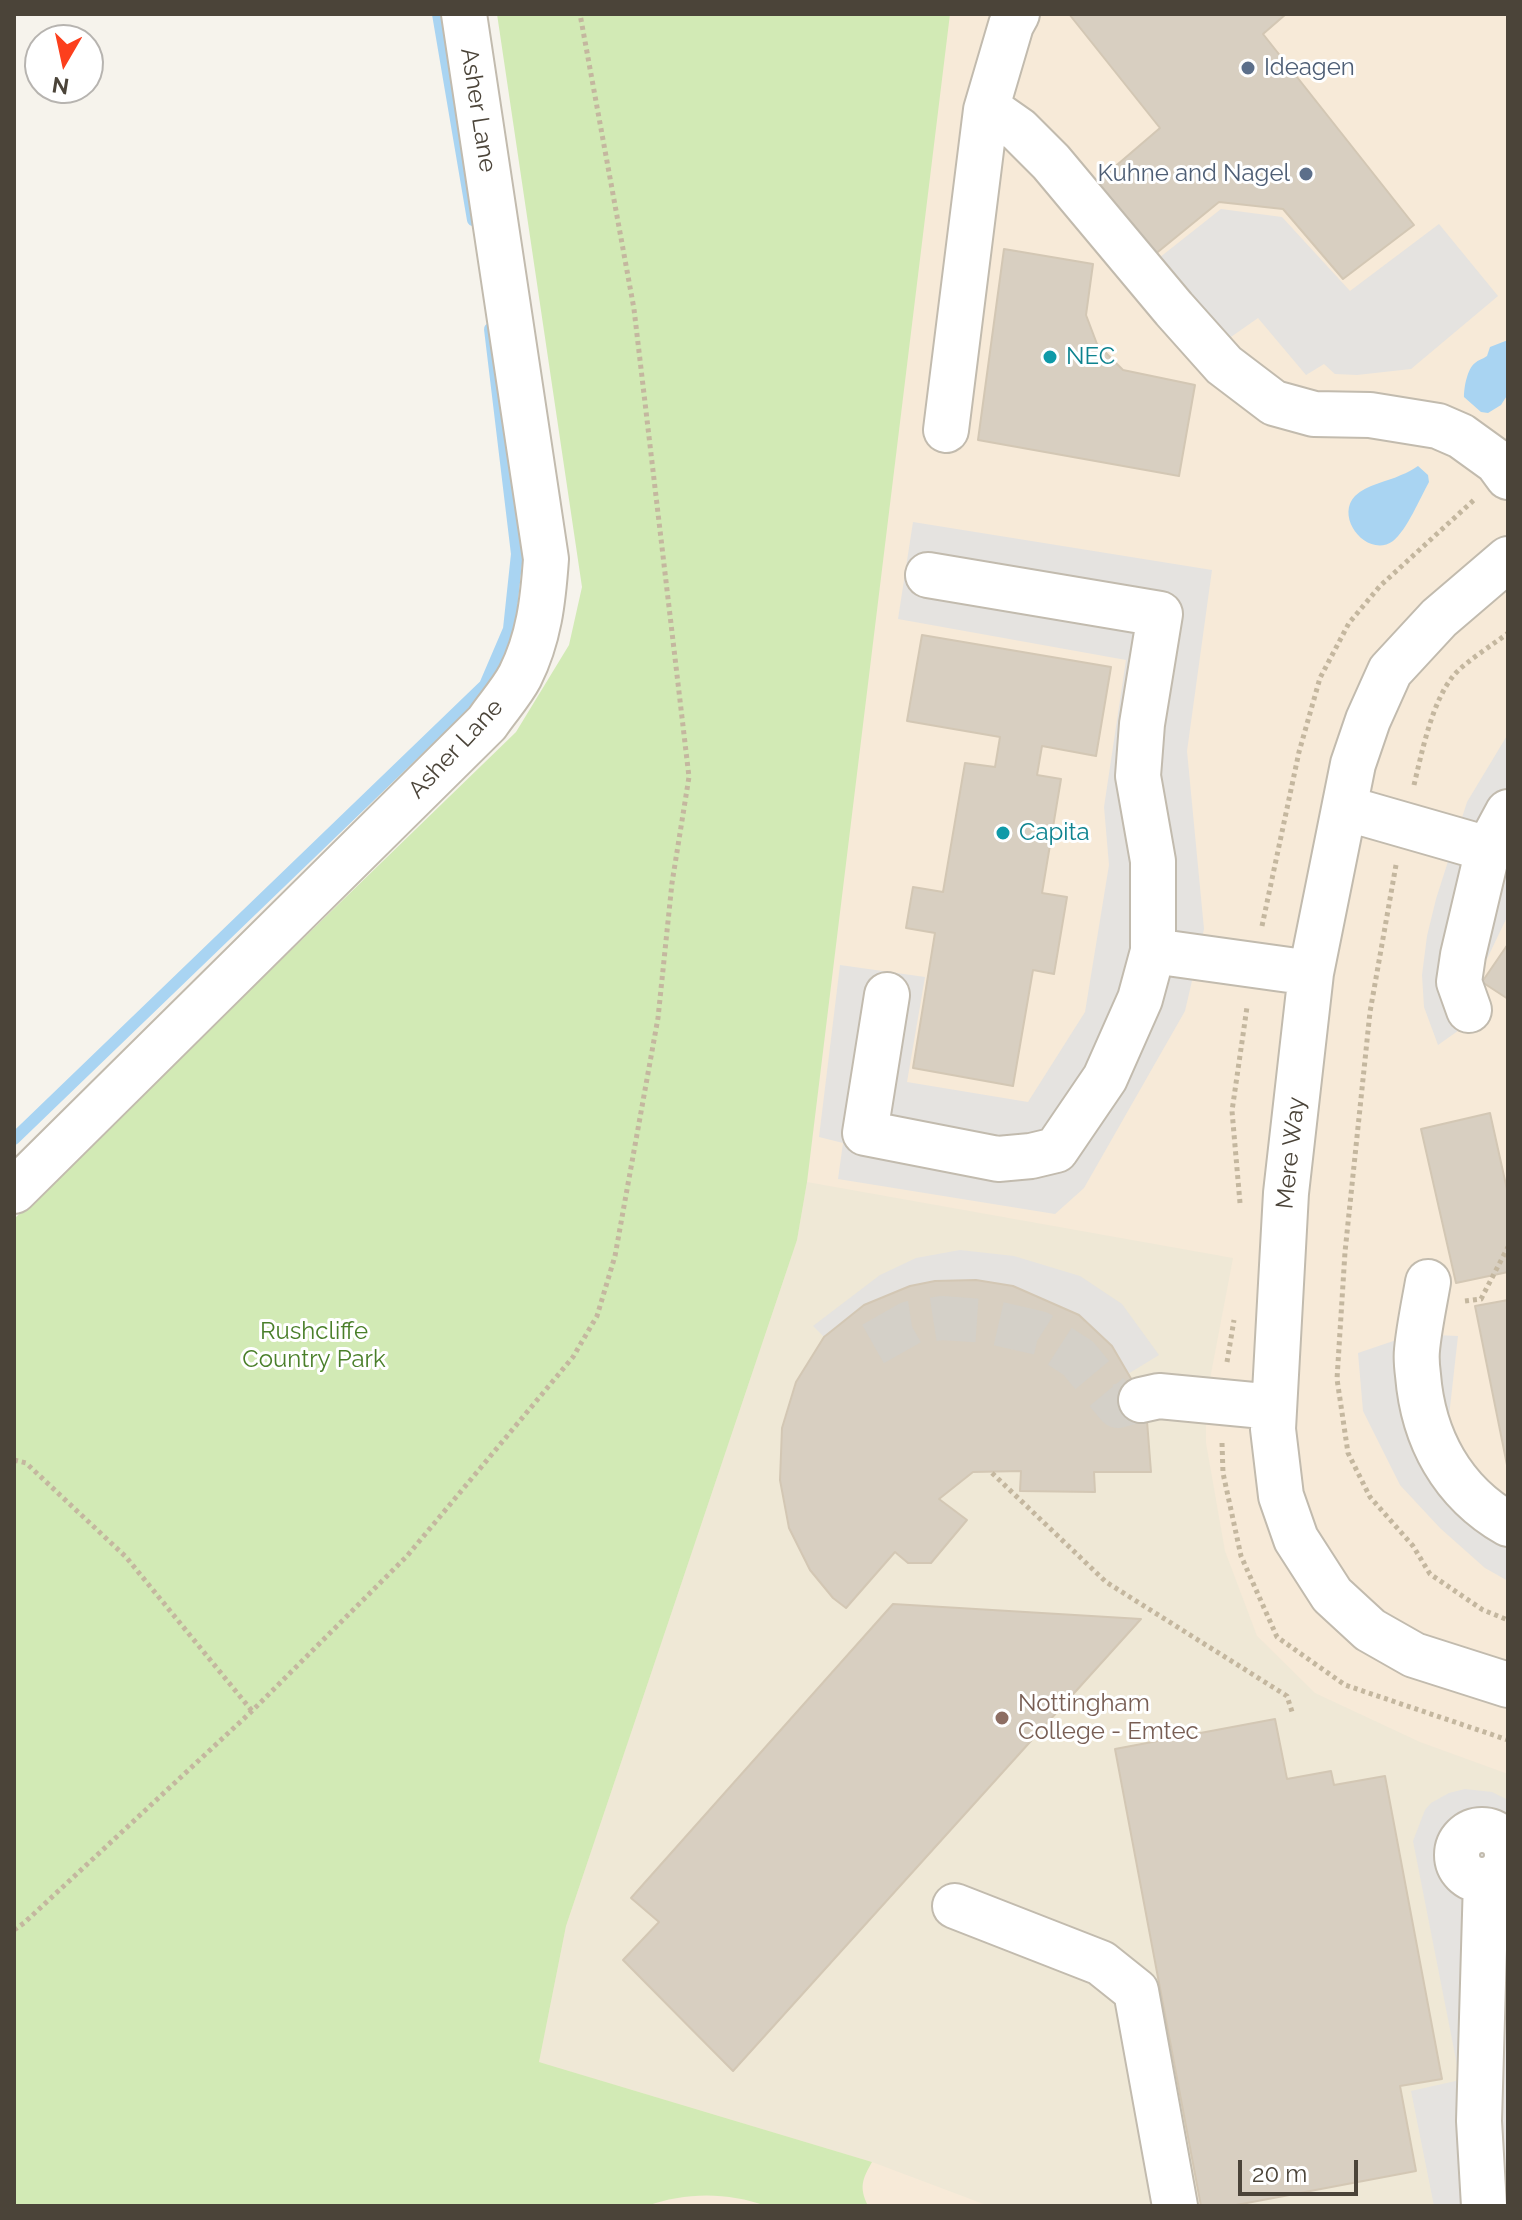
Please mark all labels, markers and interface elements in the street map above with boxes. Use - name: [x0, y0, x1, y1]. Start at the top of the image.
- north arrow: [24, 24, 104, 104]
- street label: Asher Lane: [454, 46, 502, 174]
- place label: Ideagen: [1264, 54, 1355, 82]
- marker: Ideagen: [1239, 59, 1257, 77]
- text: N: [50, 72, 71, 100]
- place label: Kuhne and Nagel: [1097, 160, 1290, 188]
- marker: Kuhne and Nagel: [1297, 165, 1315, 183]
- place label: NEC: [1066, 343, 1115, 371]
- marker: NEC: [1041, 348, 1059, 366]
- street label: Asher Lane: [403, 693, 509, 805]
- place label: Capita: [1019, 819, 1090, 847]
- marker: Capita: [994, 824, 1012, 842]
- street label: Mere Way: [1271, 1095, 1311, 1211]
- park label: Rushcliffe Country Park: [242, 1318, 386, 1374]
- place label: Nottingham College - Emtec: [1018, 1690, 1199, 1746]
- marker: Nottingham College - Emtec: [993, 1709, 1011, 1727]
- scale bar: [1242, 2144, 1362, 2194]
- text: 20 m: [1252, 2159, 1307, 2188]

